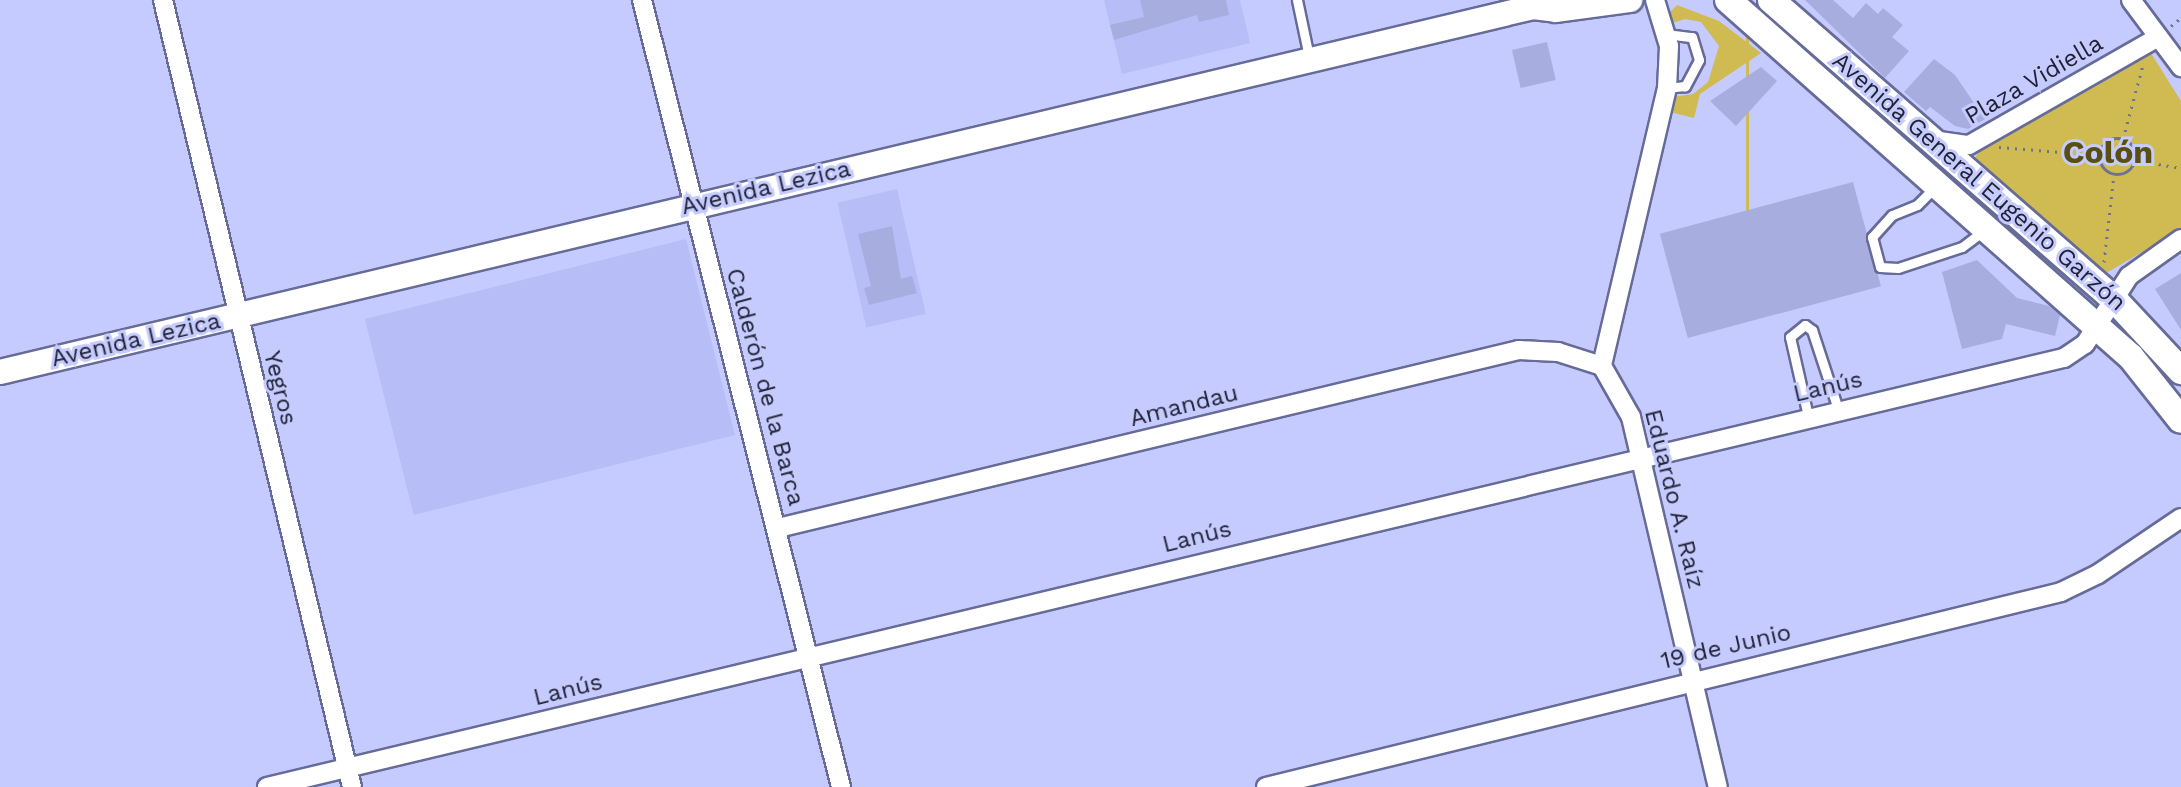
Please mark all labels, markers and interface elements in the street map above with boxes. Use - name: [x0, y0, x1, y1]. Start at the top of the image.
- street label: Plaza Vidiella: [1959, 29, 2109, 131]
- street label: Avenida General Eugenio Garzón: [1826, 46, 2132, 318]
- district label: Colón: [2063, 133, 2153, 171]
- street label: Avenida Lezica: [678, 154, 854, 222]
- street label: Calderón de la Barca: [719, 265, 811, 509]
- street label: Avenida Lezica: [48, 306, 224, 374]
- street label: Yegros: [257, 348, 303, 428]
- street label: Lanús: [1791, 365, 1865, 409]
- street label: Amandau: [1127, 379, 1241, 433]
- street label: Eduardo A. Raíz: [1638, 406, 1710, 592]
- street label: Lanús: [1159, 515, 1235, 559]
- street label: 19 de Junio: [1658, 618, 1794, 676]
- street label: Lanús: [530, 668, 606, 712]

